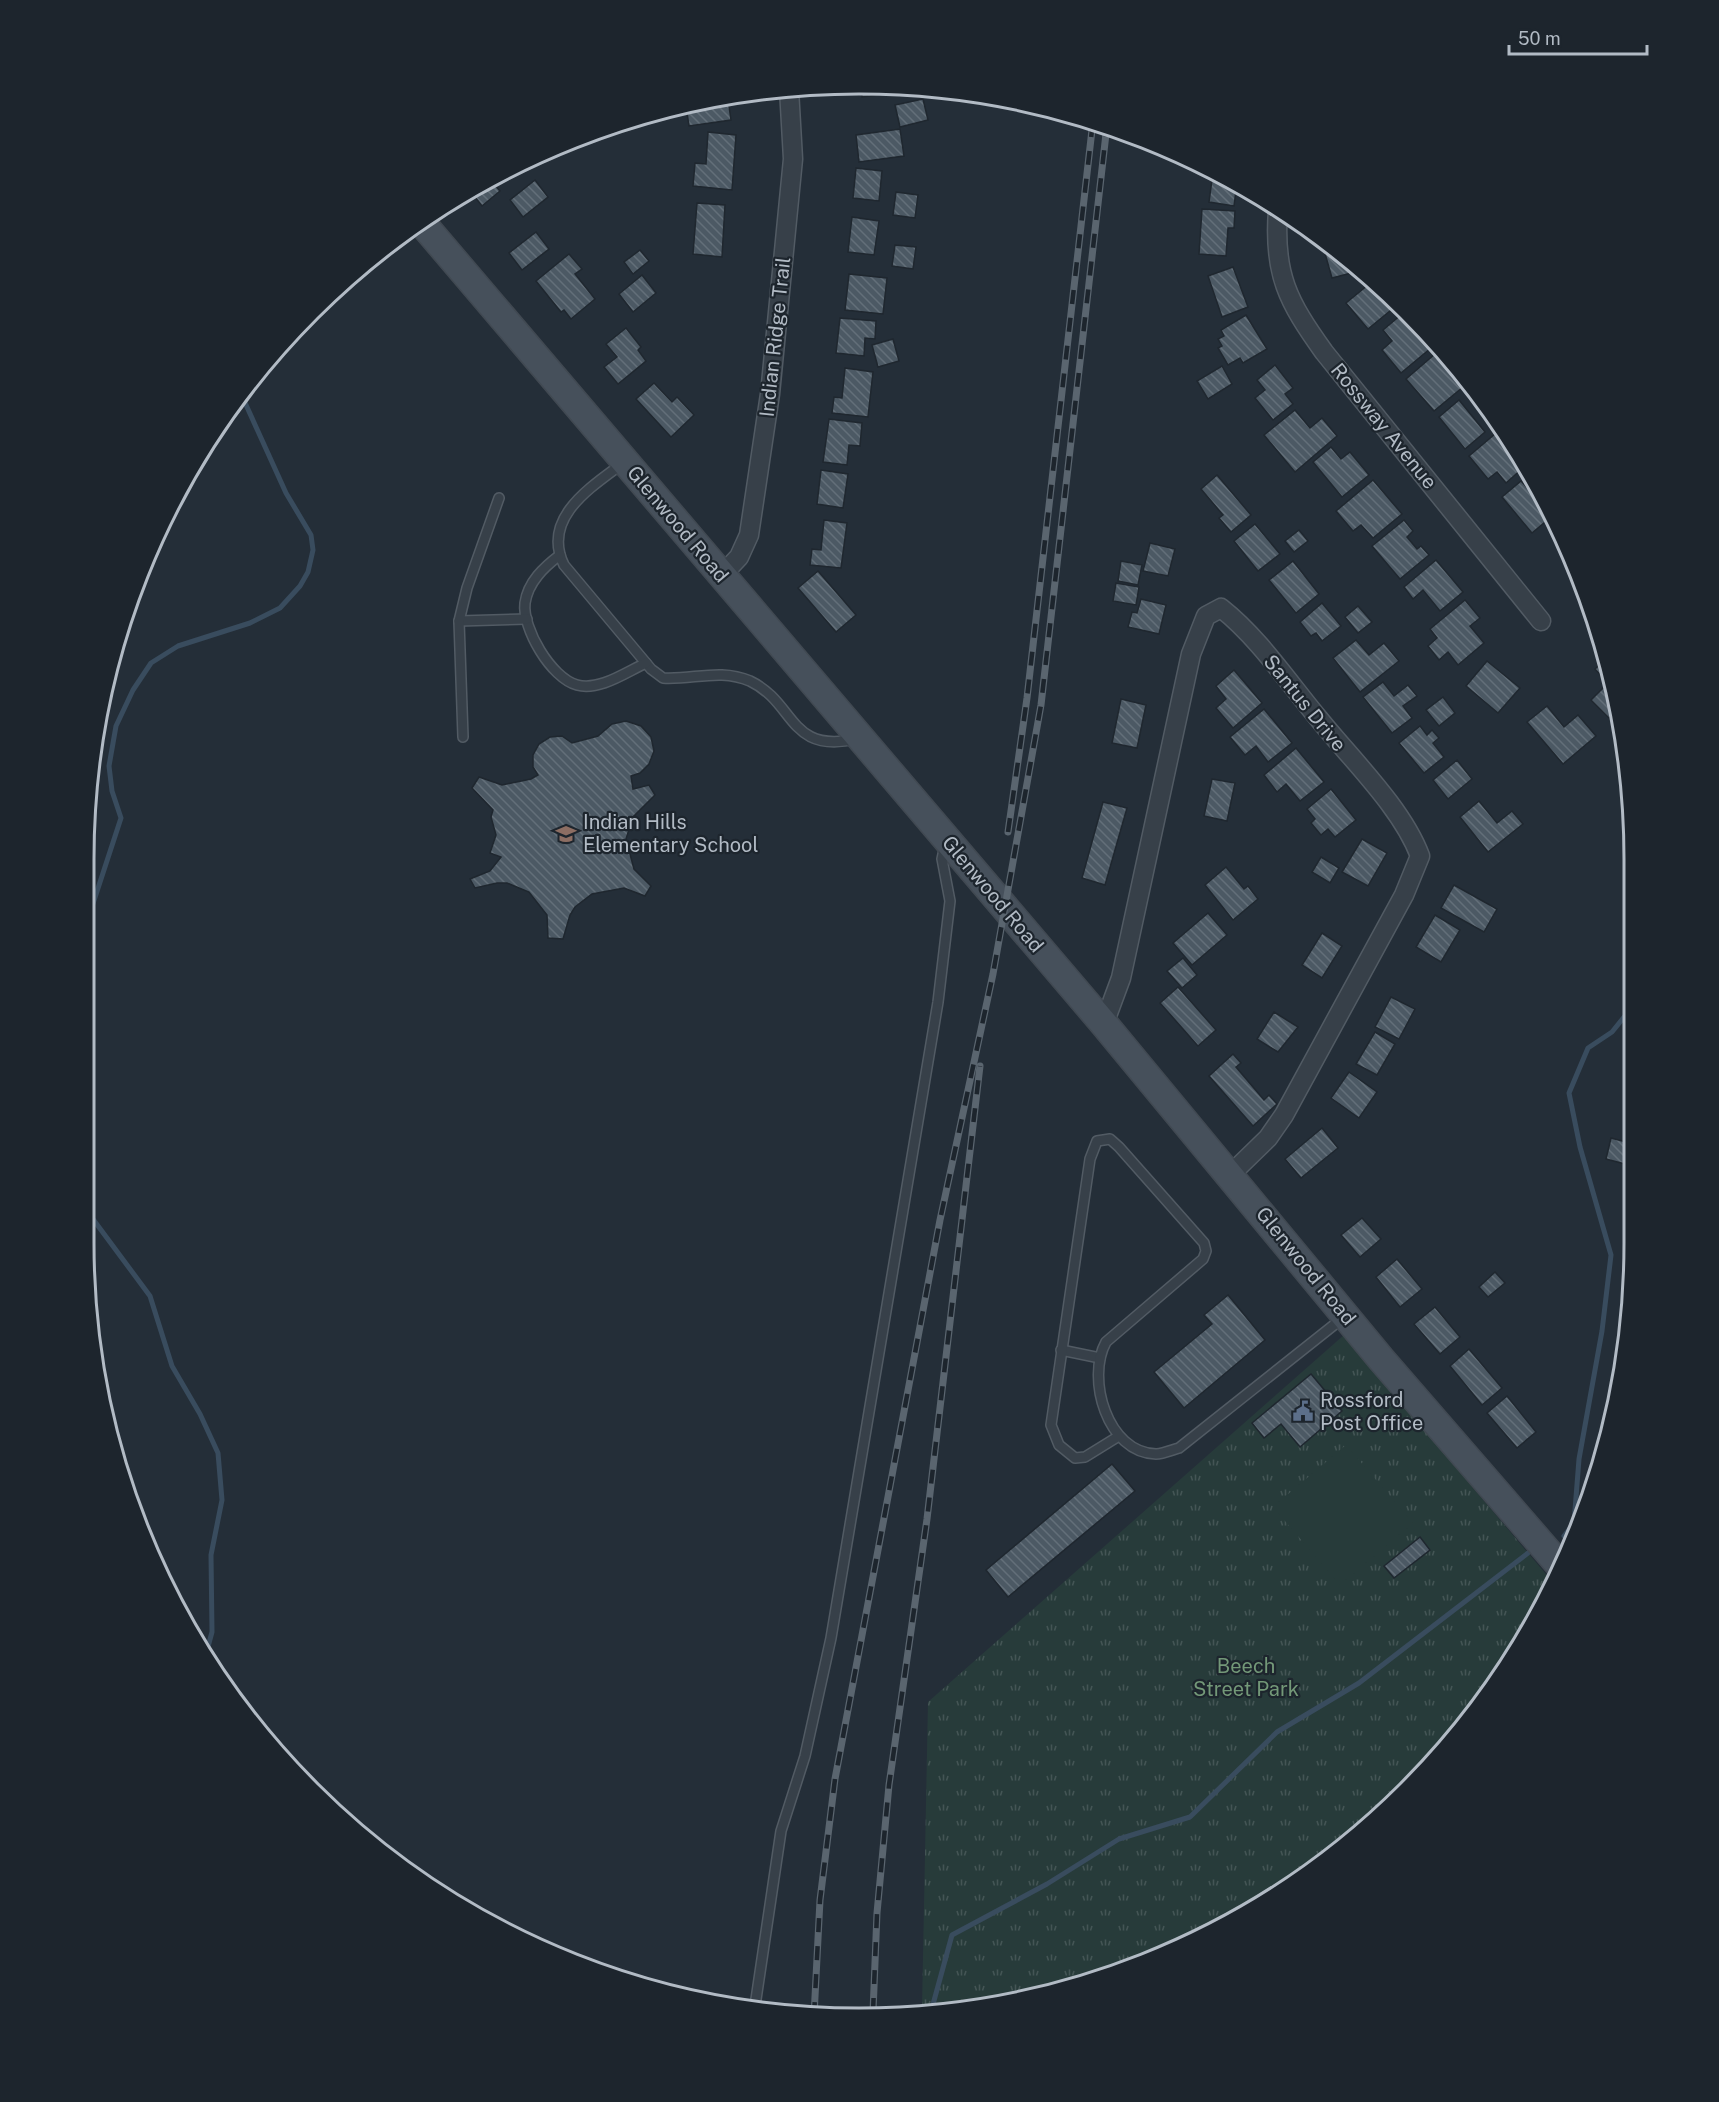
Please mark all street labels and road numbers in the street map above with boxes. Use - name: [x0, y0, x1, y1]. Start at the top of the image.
- street label: Indian Ridge Trail: [755, 256, 795, 418]
- street label: Rossway Avenue: [1326, 358, 1442, 494]
- street label: Glenwood Road: [622, 461, 734, 587]
- street label: Santus Drive: [1259, 650, 1351, 756]
- street label: Glenwood Road: [937, 831, 1049, 957]
- street label: Glenwood Road: [1251, 1202, 1361, 1330]

